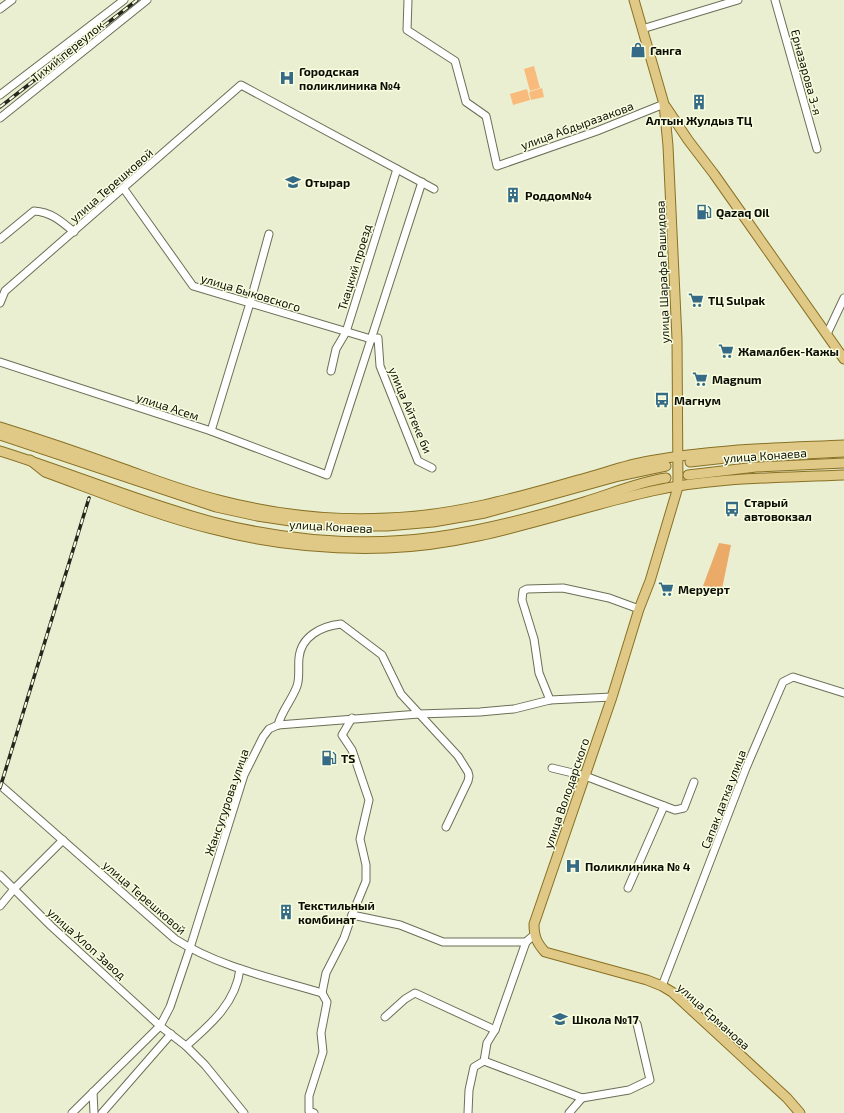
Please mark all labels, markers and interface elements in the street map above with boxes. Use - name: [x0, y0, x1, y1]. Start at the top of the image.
- street label: Тихий переулок: [28, 17, 107, 85]
- street label: Ерназарова 3-я: [789, 28, 825, 116]
- shop icon: Ганга: [629, 41, 647, 59]
- place label: Ганга: [650, 43, 682, 57]
- place label: Городская поликлиника №4: [299, 64, 401, 92]
- hospital icon: Городская поликлиника №4: [278, 69, 296, 87]
- building icon: Алтын Жулдыз ТЦ: [690, 93, 708, 111]
- street label: улица Абдыразакова: [519, 98, 636, 153]
- place label: Алтын Жулдыз ТЦ: [646, 113, 753, 127]
- street label: улица Терешковой: [67, 145, 156, 226]
- school or university icon: Отырар: [284, 173, 302, 191]
- place label: Отырар: [305, 175, 350, 189]
- building icon: Роддом№4: [504, 186, 522, 204]
- place label: Роддом№4: [525, 188, 592, 202]
- street label: улица Шарафа Рашидова: [653, 200, 672, 344]
- fuel station icon: Qazaq Oil: [695, 203, 713, 221]
- place label: Qazaq Oil: [716, 205, 770, 220]
- street label: Ткацкий проезд: [334, 222, 374, 312]
- street label: улица Быковского: [199, 270, 303, 315]
- supermarket icon: ТЦ Sulpak: [687, 291, 705, 309]
- place label: ТЦ Sulpak: [708, 293, 765, 307]
- supermarket icon: Жамалбек-Кажы: [717, 342, 735, 360]
- place label: Жамалбек-Кажы: [738, 344, 839, 358]
- street label: улица Айтеке би: [386, 365, 436, 456]
- supermarket icon: Magnum: [691, 370, 709, 388]
- place label: Magnum: [712, 372, 762, 386]
- street label: улица Асем: [135, 389, 201, 424]
- bus stop icon: Магнум: [653, 391, 671, 409]
- place label: Магнум: [674, 393, 721, 407]
- street label: улица Конаева: [723, 445, 807, 466]
- place label: Старый автовокзал: [744, 495, 812, 523]
- bus stop icon: Старый автовокзал: [723, 500, 741, 518]
- street label: улица Конаева: [289, 517, 373, 536]
- supermarket icon: Меруерт: [657, 580, 675, 598]
- place label: Меруерт: [678, 582, 730, 596]
- street label: улица Володарского: [541, 736, 592, 850]
- street label: Жансугурова улица: [201, 747, 252, 858]
- street label: Сапак датка улица: [698, 748, 749, 851]
- fuel station icon: TS: [320, 749, 338, 767]
- place label: TS: [341, 751, 355, 765]
- street label: улица Терешковой: [100, 857, 189, 938]
- hospital icon: Поликлиника № 4: [564, 857, 582, 875]
- place label: Поликлиника № 4: [585, 859, 691, 873]
- place label: Текстильный комбинат: [298, 898, 375, 926]
- building icon: Текстильный комбинат: [277, 903, 295, 921]
- street label: улица Хлоп Завод: [44, 904, 129, 983]
- street label: улица Ерманова: [674, 980, 753, 1053]
- school or university icon: Школа №17: [551, 1010, 569, 1028]
- place label: Школа №17: [572, 1012, 639, 1026]

